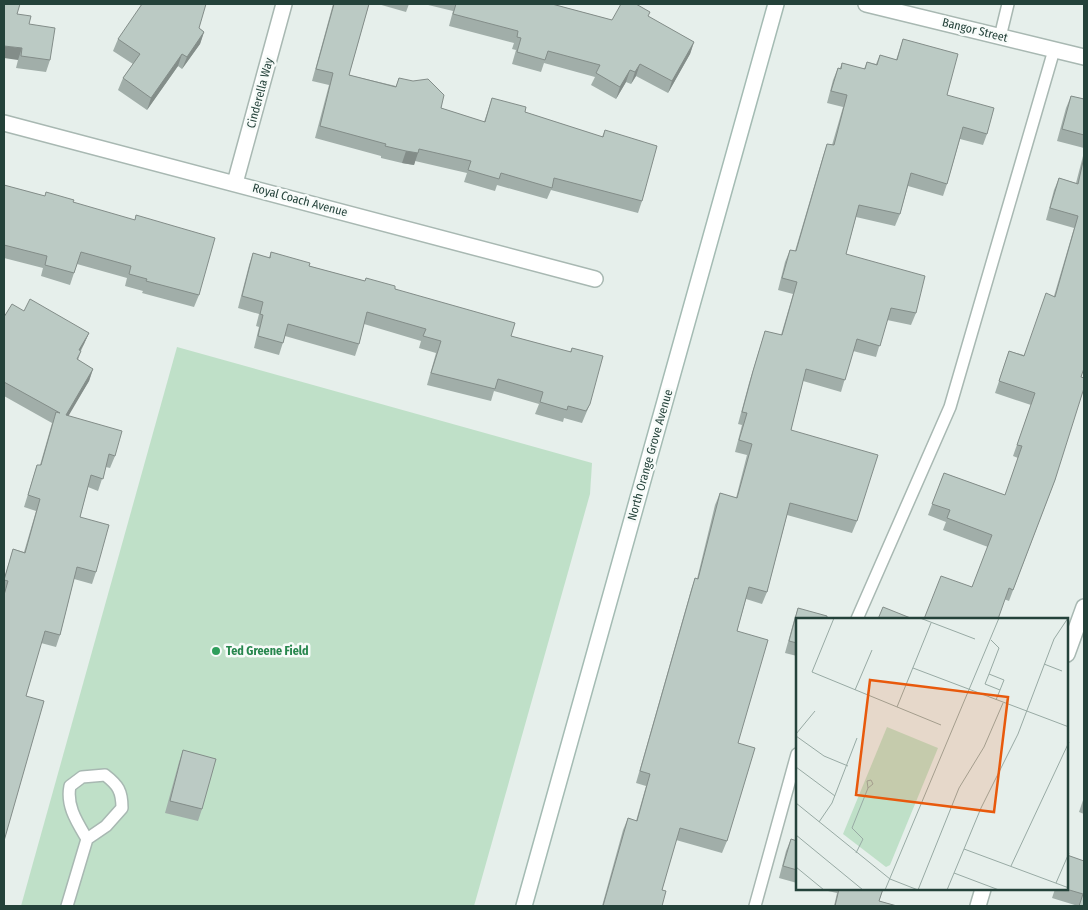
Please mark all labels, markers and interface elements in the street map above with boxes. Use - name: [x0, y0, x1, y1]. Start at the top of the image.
- street label: Bangor Street: [941, 15, 1009, 45]
- street label: Cinderella Way: [244, 56, 276, 130]
- street label: Royal Coach Avenue: [251, 181, 349, 219]
- street label: North Orange Grove Avenue: [625, 388, 675, 522]
- inset map: [796, 618, 1068, 890]
- place label: Ted Greene Field: [226, 644, 308, 658]
- marker: Ted Greene Field: [210, 645, 222, 657]

